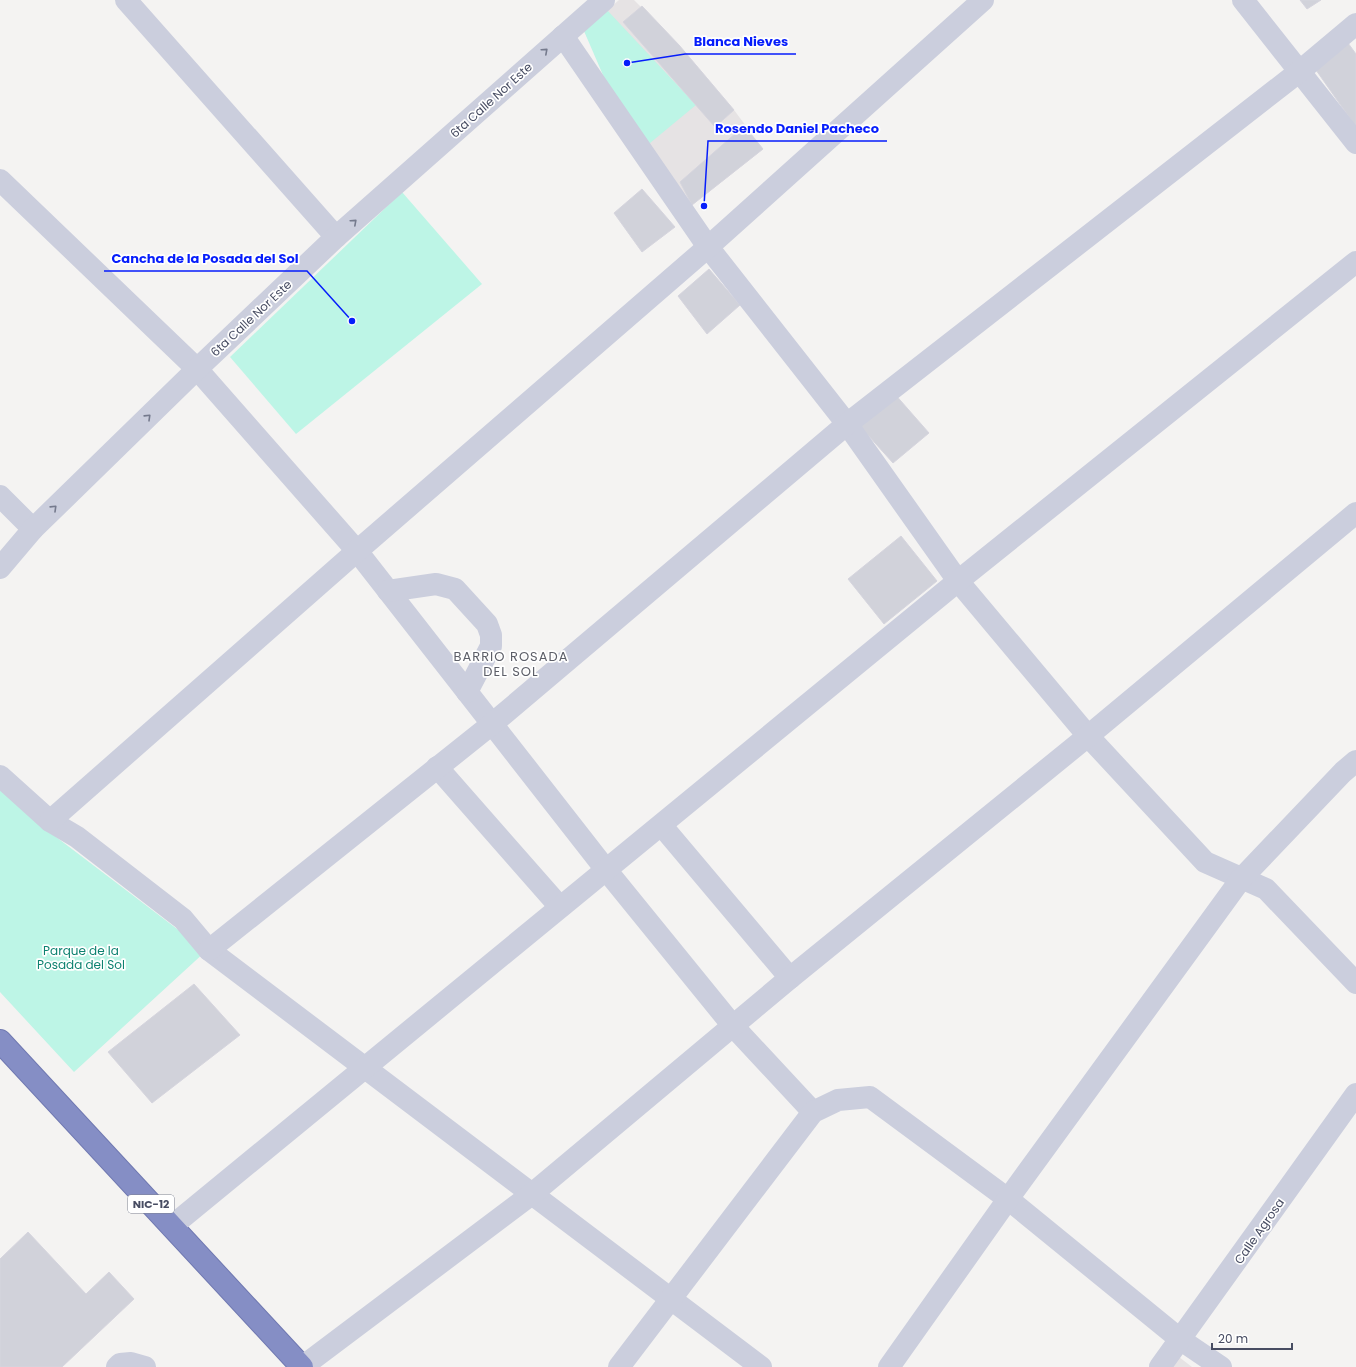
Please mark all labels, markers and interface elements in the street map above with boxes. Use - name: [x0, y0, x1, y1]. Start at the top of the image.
- callout: Blanca Nieves: [685, 29, 796, 54]
- text: Blanca Nieves: [694, 32, 788, 51]
- one-way arrow: [540, 49, 548, 56]
- street label: 6ta Calle Nor Este: [446, 58, 536, 142]
- callout: Rosendo Daniel Pacheco: [708, 116, 887, 141]
- text: Rosendo Daniel Pacheco: [715, 119, 879, 138]
- one-way arrow: [349, 219, 356, 226]
- callout: Cancha de la Posada del Sol: [104, 246, 307, 271]
- text: Cancha de la Posada del Sol: [111, 249, 299, 268]
- street label: 6ta Calle Nor Este: [207, 276, 295, 360]
- one-way arrow: [143, 414, 151, 422]
- one-way arrow: [49, 505, 57, 513]
- district label: BARRIO ROSADA DEL SOL: [454, 647, 568, 681]
- park label: Parque de la Posada del Sol: [37, 942, 125, 973]
- road number: NIC-12: [128, 1195, 174, 1213]
- street label: Calle Agrosa: [1230, 1195, 1288, 1267]
- scale bar: [1212, 1325, 1292, 1351]
- text: 20 m: [1218, 1330, 1248, 1347]

